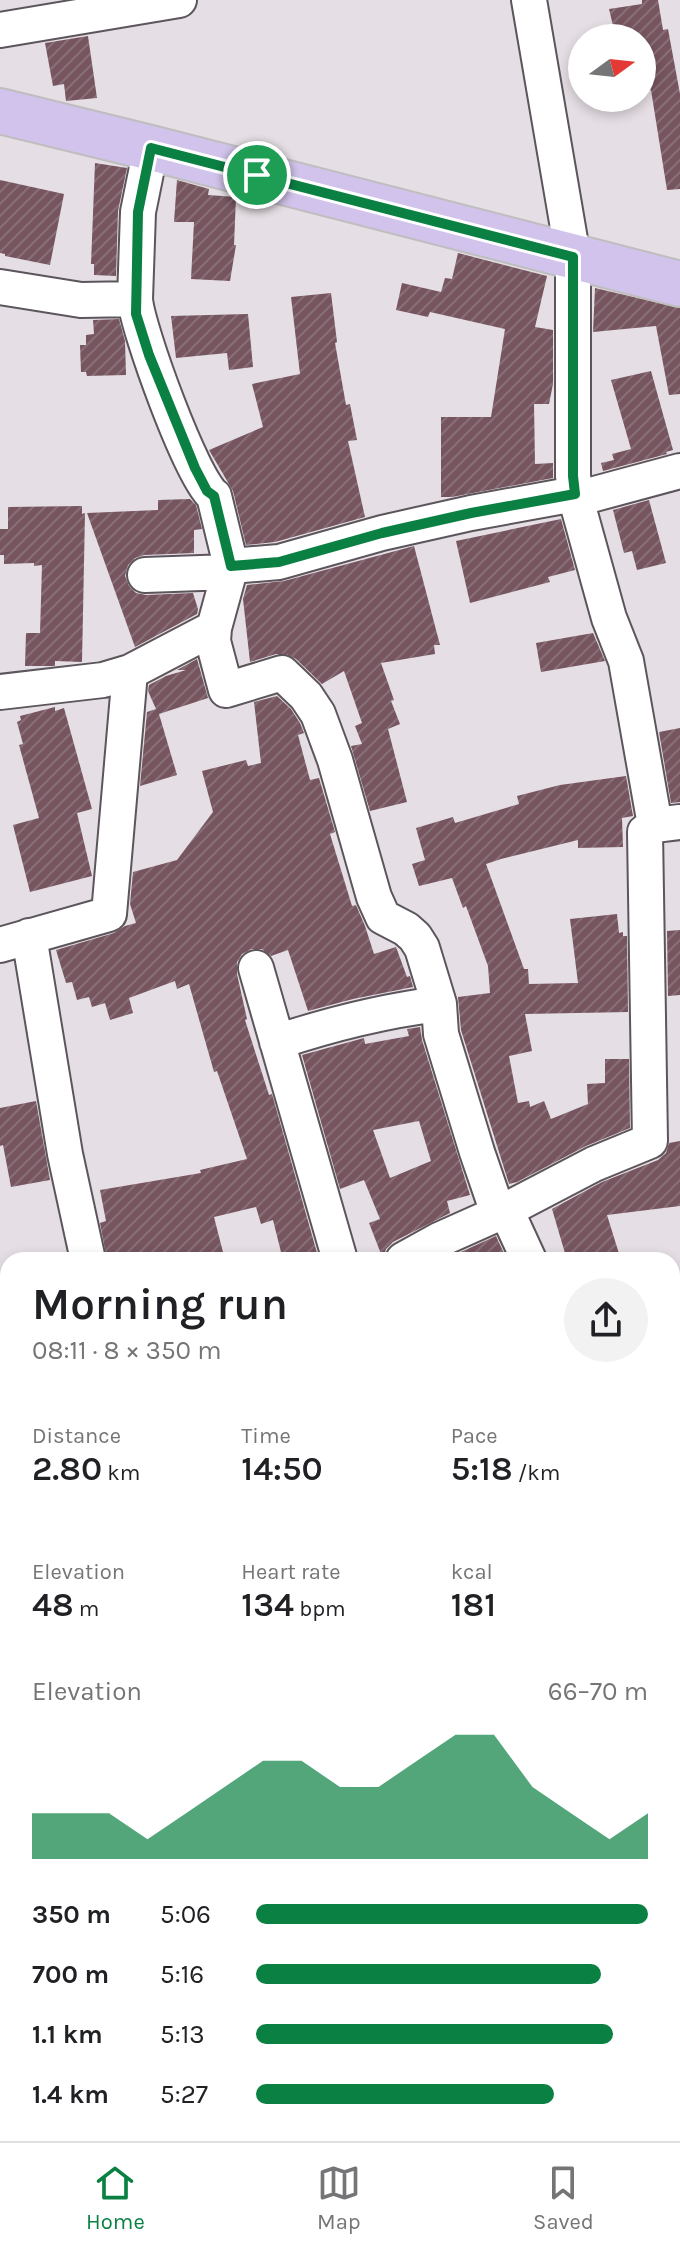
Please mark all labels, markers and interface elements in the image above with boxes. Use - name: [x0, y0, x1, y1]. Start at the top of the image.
- north arrow: [568, 24, 656, 112]
- map controls: [568, 24, 656, 112]
- pin: [223, 141, 291, 209]
- icon: arrive: [235, 153, 279, 197]
- button: share: [564, 1278, 648, 1362]
- text: Morning run: [32, 1279, 288, 1330]
- text: 08:11 · 8 × 350 m: [32, 1335, 222, 1366]
- text: Distance: [32, 1423, 121, 1449]
- text: Time: [241, 1423, 291, 1449]
- text: Pace: [451, 1423, 498, 1449]
- text: 2.80: [32, 1449, 102, 1489]
- text: 14:50: [241, 1449, 323, 1489]
- text: 5:18: [451, 1449, 513, 1489]
- text: km: [102, 1460, 140, 1486]
- text: /km: [513, 1460, 560, 1486]
- text: Elevation: [32, 1559, 125, 1585]
- text: Heart rate: [241, 1559, 341, 1585]
- text: kcal: [451, 1559, 493, 1585]
- text: 48: [32, 1585, 74, 1625]
- text: 134: [241, 1585, 294, 1625]
- text: 181: [451, 1585, 496, 1625]
- text: m: [74, 1596, 99, 1622]
- text: bpm: [294, 1596, 346, 1622]
- text: Elevation: [32, 1676, 142, 1707]
- text: 66–70 m: [548, 1676, 648, 1707]
- text: 350 m: [32, 1899, 111, 1930]
- text: 5:06: [160, 1899, 211, 1930]
- text: 700 m: [32, 1959, 109, 1990]
- text: 5:16: [160, 1959, 204, 1990]
- text: 1.1 km: [32, 2019, 103, 2050]
- text: 5:13: [160, 2019, 205, 2050]
- text: 1.4 km: [32, 2079, 109, 2110]
- text: 5:27: [160, 2079, 208, 2110]
- tab: Home: [86, 2161, 145, 2235]
- tab: Map: [317, 2161, 361, 2235]
- tab: Saved: [533, 2161, 594, 2235]

